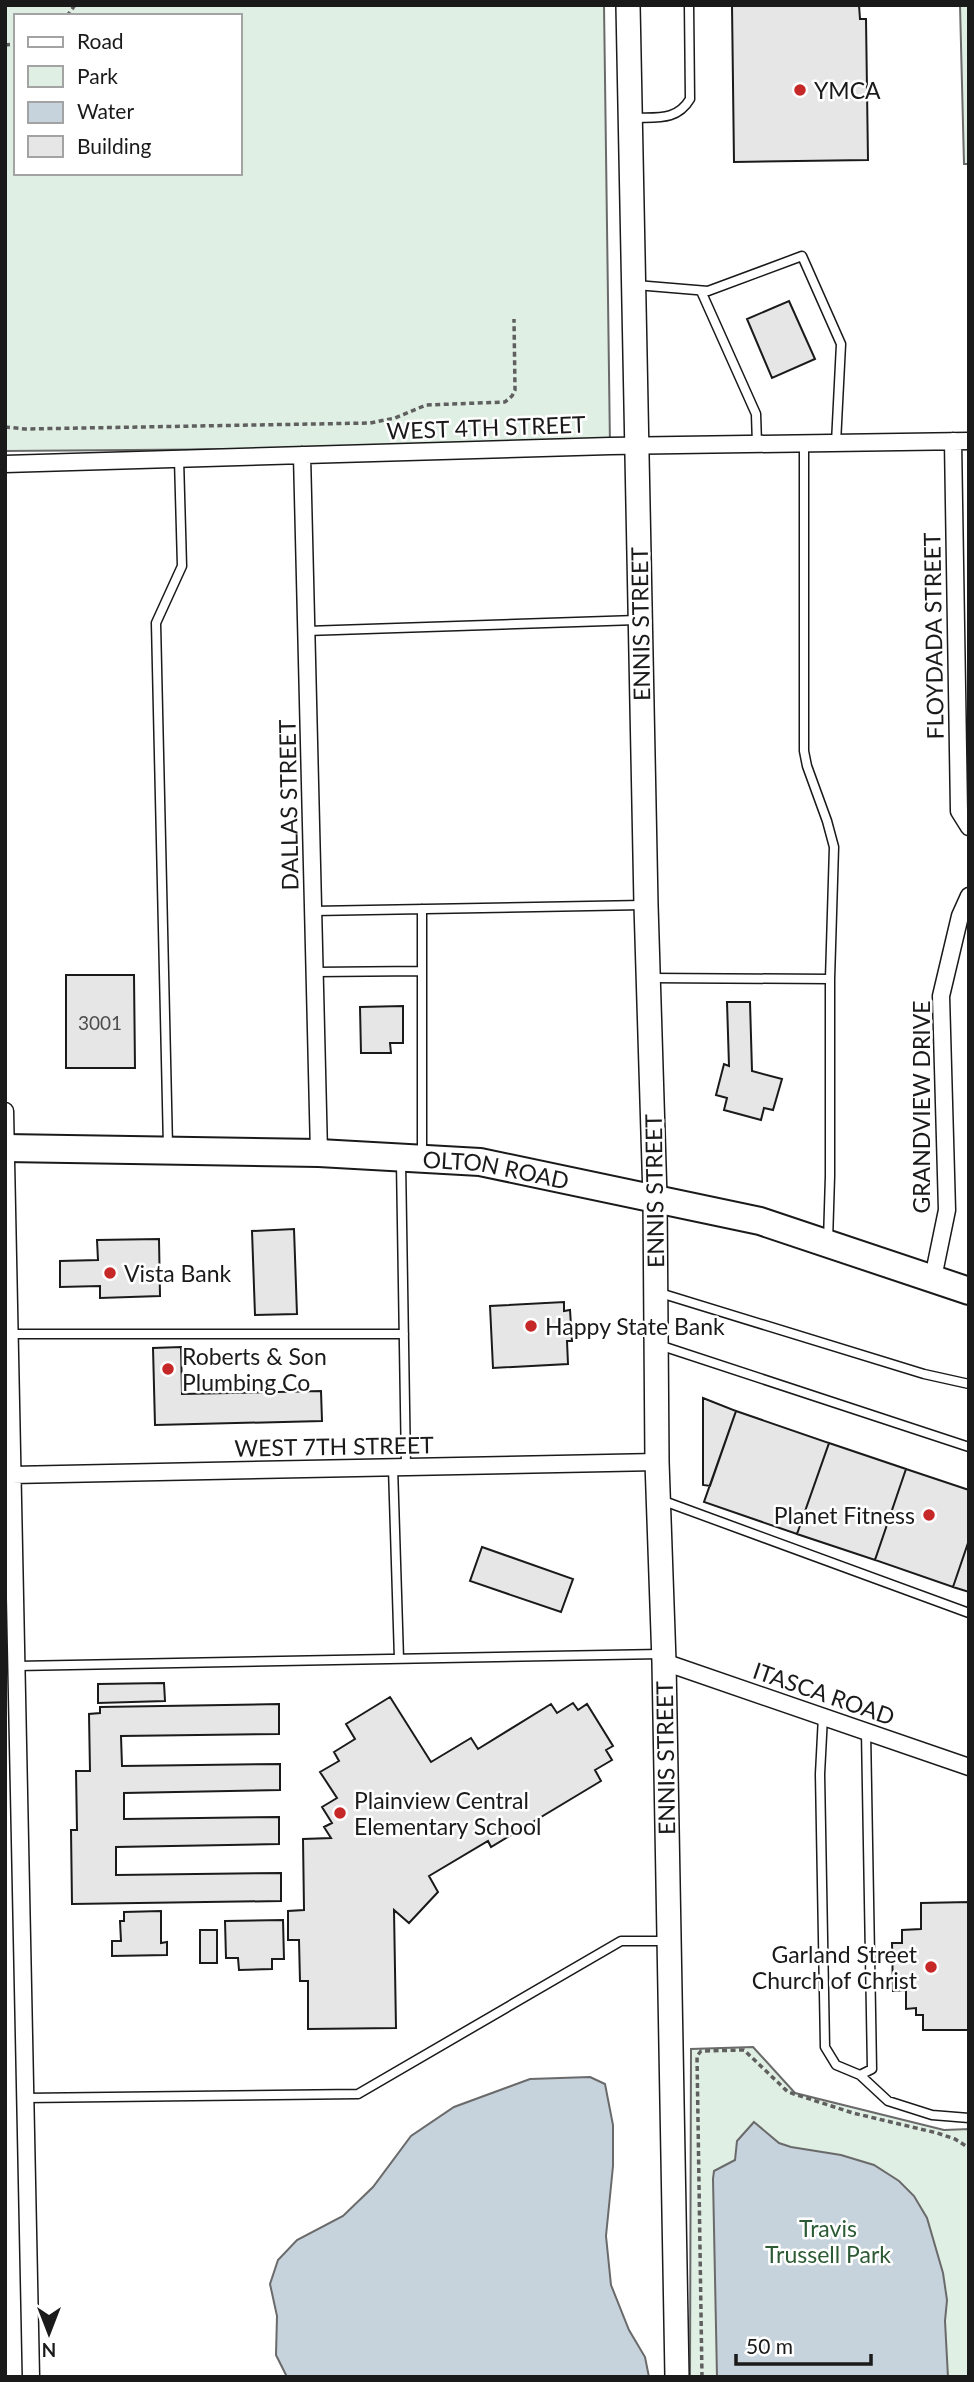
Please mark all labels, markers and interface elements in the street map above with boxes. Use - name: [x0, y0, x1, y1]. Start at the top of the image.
- legend: [14, 14, 242, 175]
- text: Road: [77, 28, 124, 53]
- text: Park: [77, 63, 118, 88]
- place label: YMCA: [814, 76, 881, 104]
- marker: YMCA: [792, 82, 808, 98]
- text: Water: [77, 98, 134, 123]
- text: Building: [77, 133, 152, 158]
- street label: WEST 4TH STREET: [386, 410, 587, 444]
- street label: FLOYDADA STREET: [917, 532, 949, 740]
- street label: ENNIS STREET: [625, 546, 655, 701]
- street label: DALLAS STREET: [273, 719, 303, 891]
- street label: GRANDVIEW DRIVE: [907, 1000, 935, 1214]
- house number: 3001: [78, 1011, 122, 1034]
- street label: ENNIS STREET: [639, 1113, 669, 1268]
- street label: OLTON ROAD: [422, 1145, 572, 1194]
- place label: Vista Bank: [124, 1259, 232, 1287]
- marker: Vista Bank: [102, 1265, 118, 1281]
- place label: Happy State Bank: [545, 1312, 725, 1340]
- marker: Happy State Bank: [523, 1318, 539, 1334]
- place label: Roberts & Son Plumbing Co: [182, 1342, 327, 1396]
- marker: Roberts & Son Plumbing Co: [160, 1361, 176, 1377]
- street label: WEST 7TH STREET: [234, 1430, 434, 1462]
- place label: Planet Fitness: [774, 1501, 915, 1529]
- marker: Planet Fitness: [921, 1507, 937, 1523]
- street label: ITASCA ROAD: [750, 1656, 898, 1730]
- street label: ENNIS STREET: [650, 1680, 680, 1835]
- place label: Plainview Central Elementary School: [354, 1786, 541, 1840]
- marker: Plainview Central Elementary School: [332, 1805, 348, 1821]
- place label: Garland Street Church of Christ: [752, 1940, 918, 1994]
- marker: Garland Street Church of Christ: [923, 1959, 939, 1975]
- park label: Travis Trussell Park: [765, 2214, 891, 2268]
- north arrow: [14, 2298, 84, 2368]
- scale bar: [736, 2322, 871, 2366]
- text: 50 m: [746, 2333, 793, 2358]
- text: N: [42, 2339, 56, 2362]

